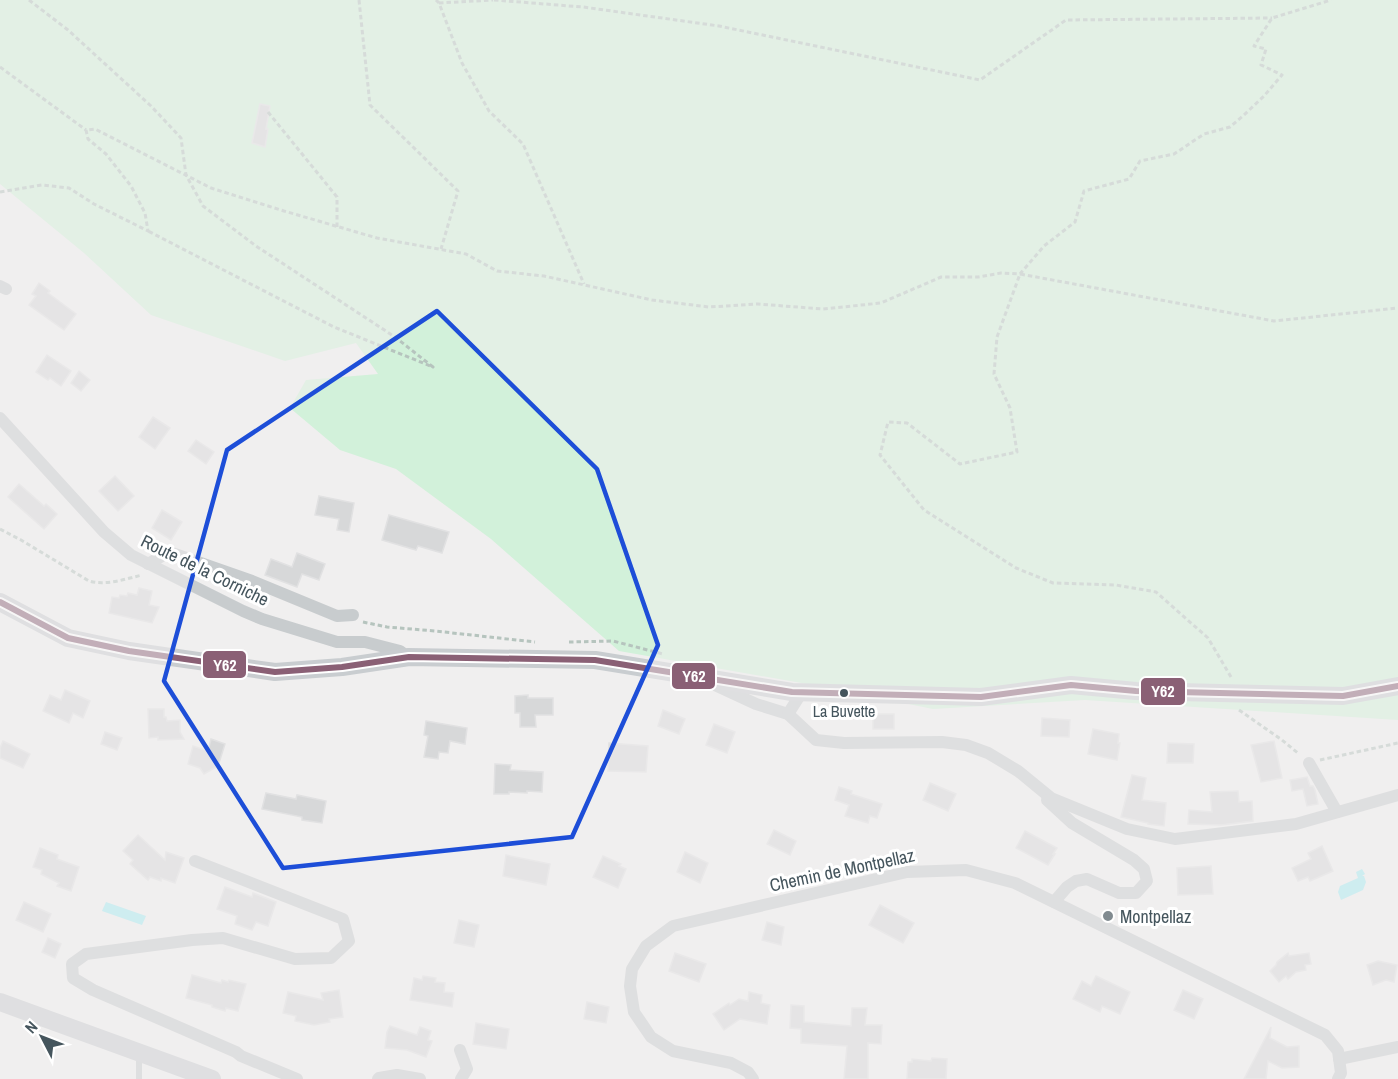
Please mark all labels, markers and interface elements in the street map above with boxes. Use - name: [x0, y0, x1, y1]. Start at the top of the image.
- street label: Route de la Corniche: [137, 528, 273, 612]
- line badge: Y62: [202, 650, 247, 679]
- text: Y62: [213, 654, 237, 676]
- line badge: Y62: [671, 662, 716, 690]
- text: Y62: [682, 665, 706, 687]
- line badge: Y62: [1140, 677, 1186, 706]
- text: Y62: [1151, 680, 1175, 702]
- marker: La Buvette: [838, 687, 850, 699]
- place label: La Buvette: [813, 700, 875, 722]
- street label: Chemin de Montpellaz: [767, 842, 917, 898]
- place label: Montpellaz: [1120, 904, 1191, 929]
- marker: Montpellaz: [1101, 909, 1115, 923]
- north arrow: [12, 1007, 72, 1067]
- text: N: [20, 1016, 42, 1038]

